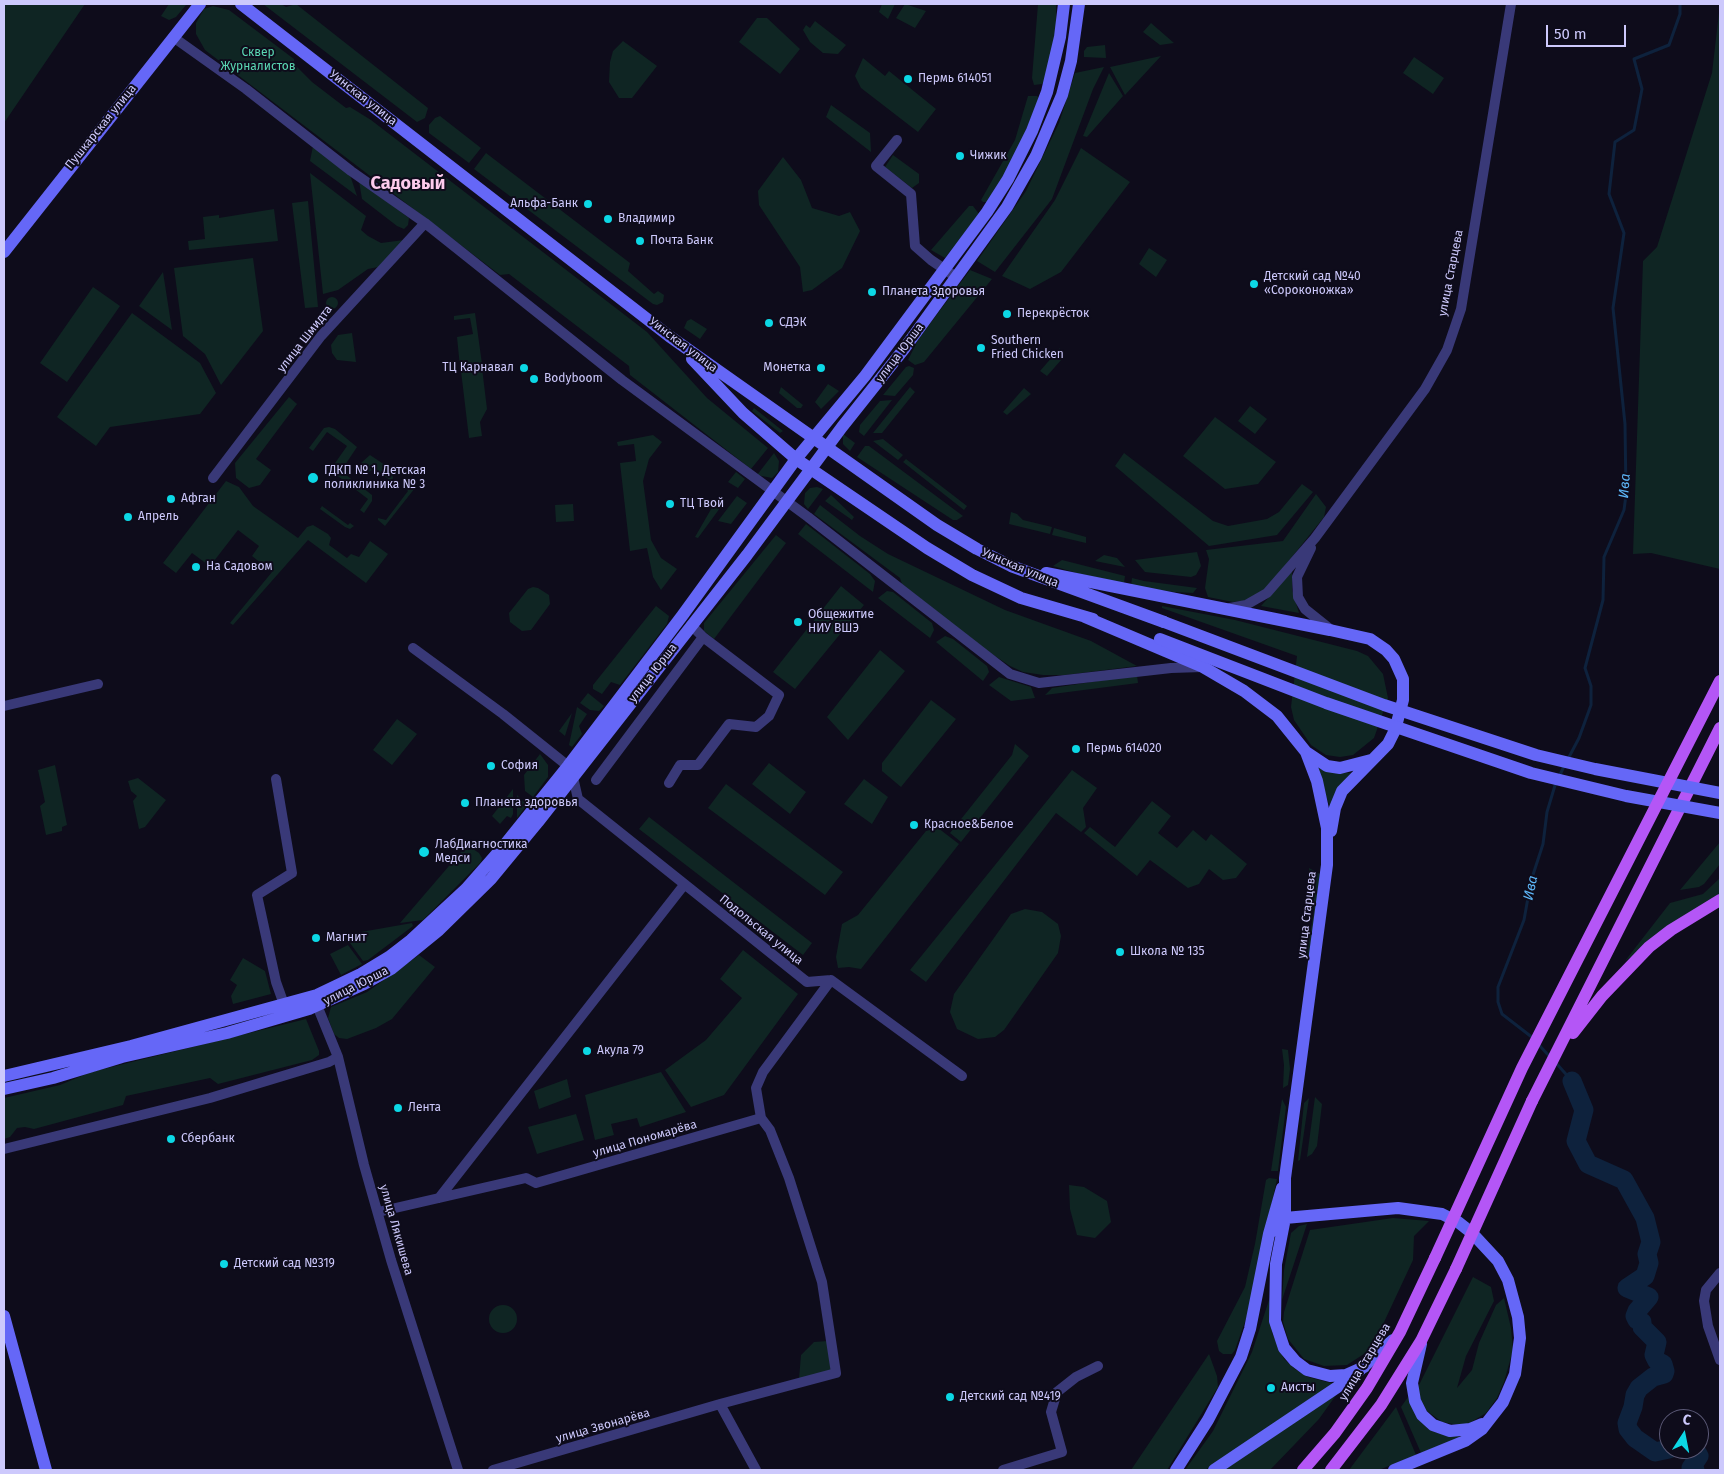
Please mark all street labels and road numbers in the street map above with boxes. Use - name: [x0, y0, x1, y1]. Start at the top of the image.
- street label: Уинская улица: [326, 67, 400, 129]
- street label: Пушкарская улица: [62, 82, 140, 172]
- street label: улица Старцева: [1436, 228, 1466, 318]
- street label: улица Шмидта: [274, 303, 336, 375]
- street label: Уинская улица: [646, 315, 720, 375]
- street label: улица Юрша: [873, 320, 927, 386]
- street label: Уинская улица: [979, 545, 1061, 591]
- street label: улица Юрша: [626, 641, 680, 705]
- street label: улица Старцева: [1294, 870, 1320, 960]
- street label: Подольская улица: [716, 892, 806, 968]
- street label: улица Юрша: [321, 964, 391, 1008]
- street label: улица Пономарёва: [591, 1117, 699, 1161]
- street label: улица Лякишева: [376, 1183, 416, 1277]
- street label: улица Старцева: [1336, 1321, 1394, 1403]
- street label: улица Звонарёва: [554, 1406, 652, 1446]

